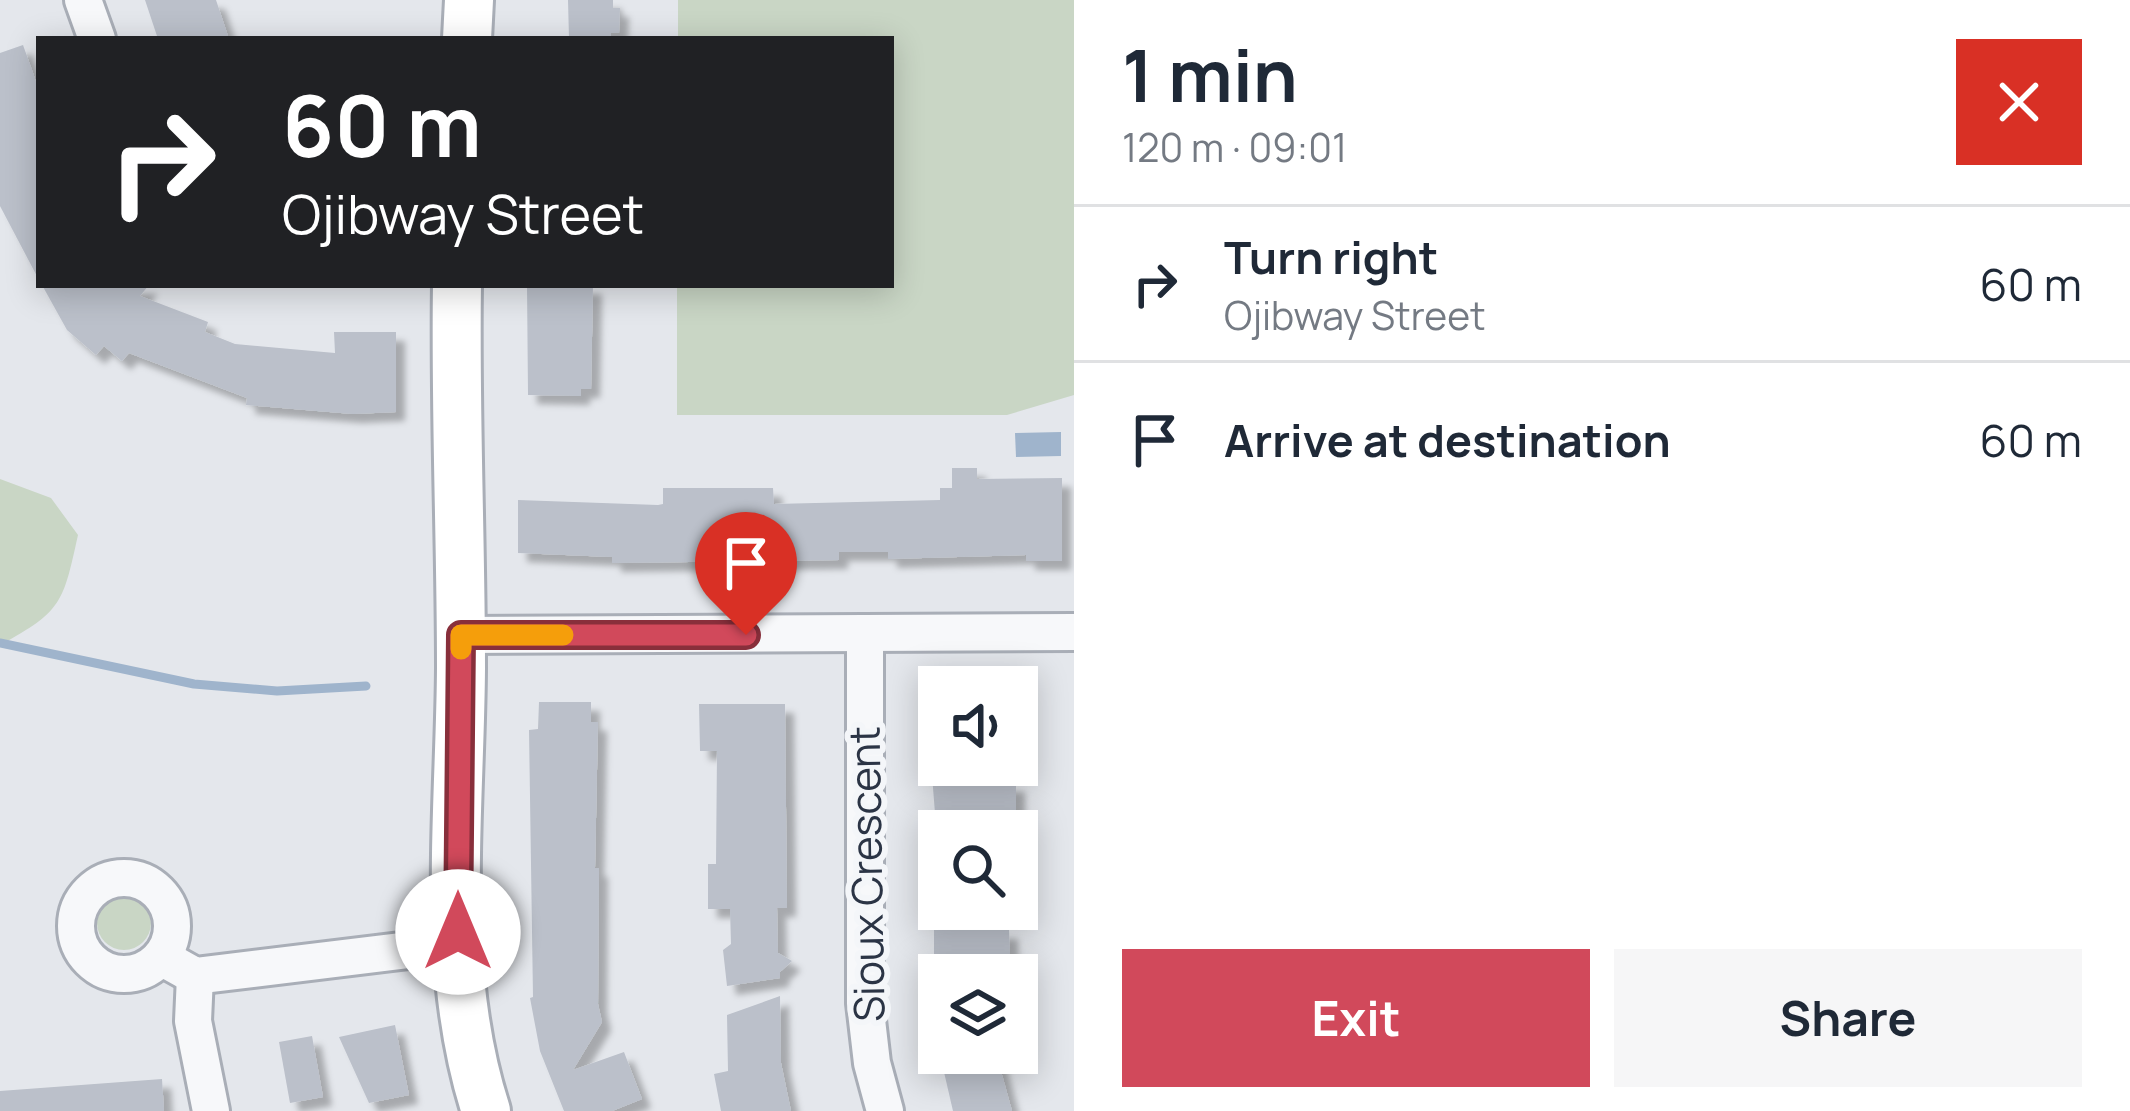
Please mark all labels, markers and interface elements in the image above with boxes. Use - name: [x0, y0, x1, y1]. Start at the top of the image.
- text: 1 min: [1122, 25, 1298, 124]
- button: close: [1956, 39, 2082, 165]
- text: 60 m: [282, 67, 482, 182]
- icon: right: [84, 84, 240, 240]
- text: 120 m · 09:01: [1122, 120, 1347, 174]
- text: Ojibway Street: [282, 176, 644, 250]
- text: Turn right: [1224, 226, 1438, 288]
- icon: right: [1122, 251, 1188, 317]
- text: 60 m: [1979, 253, 2082, 315]
- text: Ojibway Street: [1224, 288, 1486, 342]
- icon: arrive: [1122, 407, 1188, 473]
- text: Arrive at destination: [1224, 409, 1671, 471]
- text: 60 m: [1979, 409, 2082, 471]
- pin: [695, 512, 797, 635]
- icon: arrive: [713, 530, 779, 596]
- map controls: [918, 666, 1038, 1074]
- button: sound: [918, 666, 1038, 786]
- street label: Sioux Crescent: [834, 726, 898, 1022]
- button: search: [918, 810, 1038, 930]
- position arrow: [395, 869, 521, 995]
- button: Exit: [1122, 949, 1590, 1087]
- button: Share: [1614, 949, 2082, 1087]
- button: layers: [918, 954, 1038, 1074]

